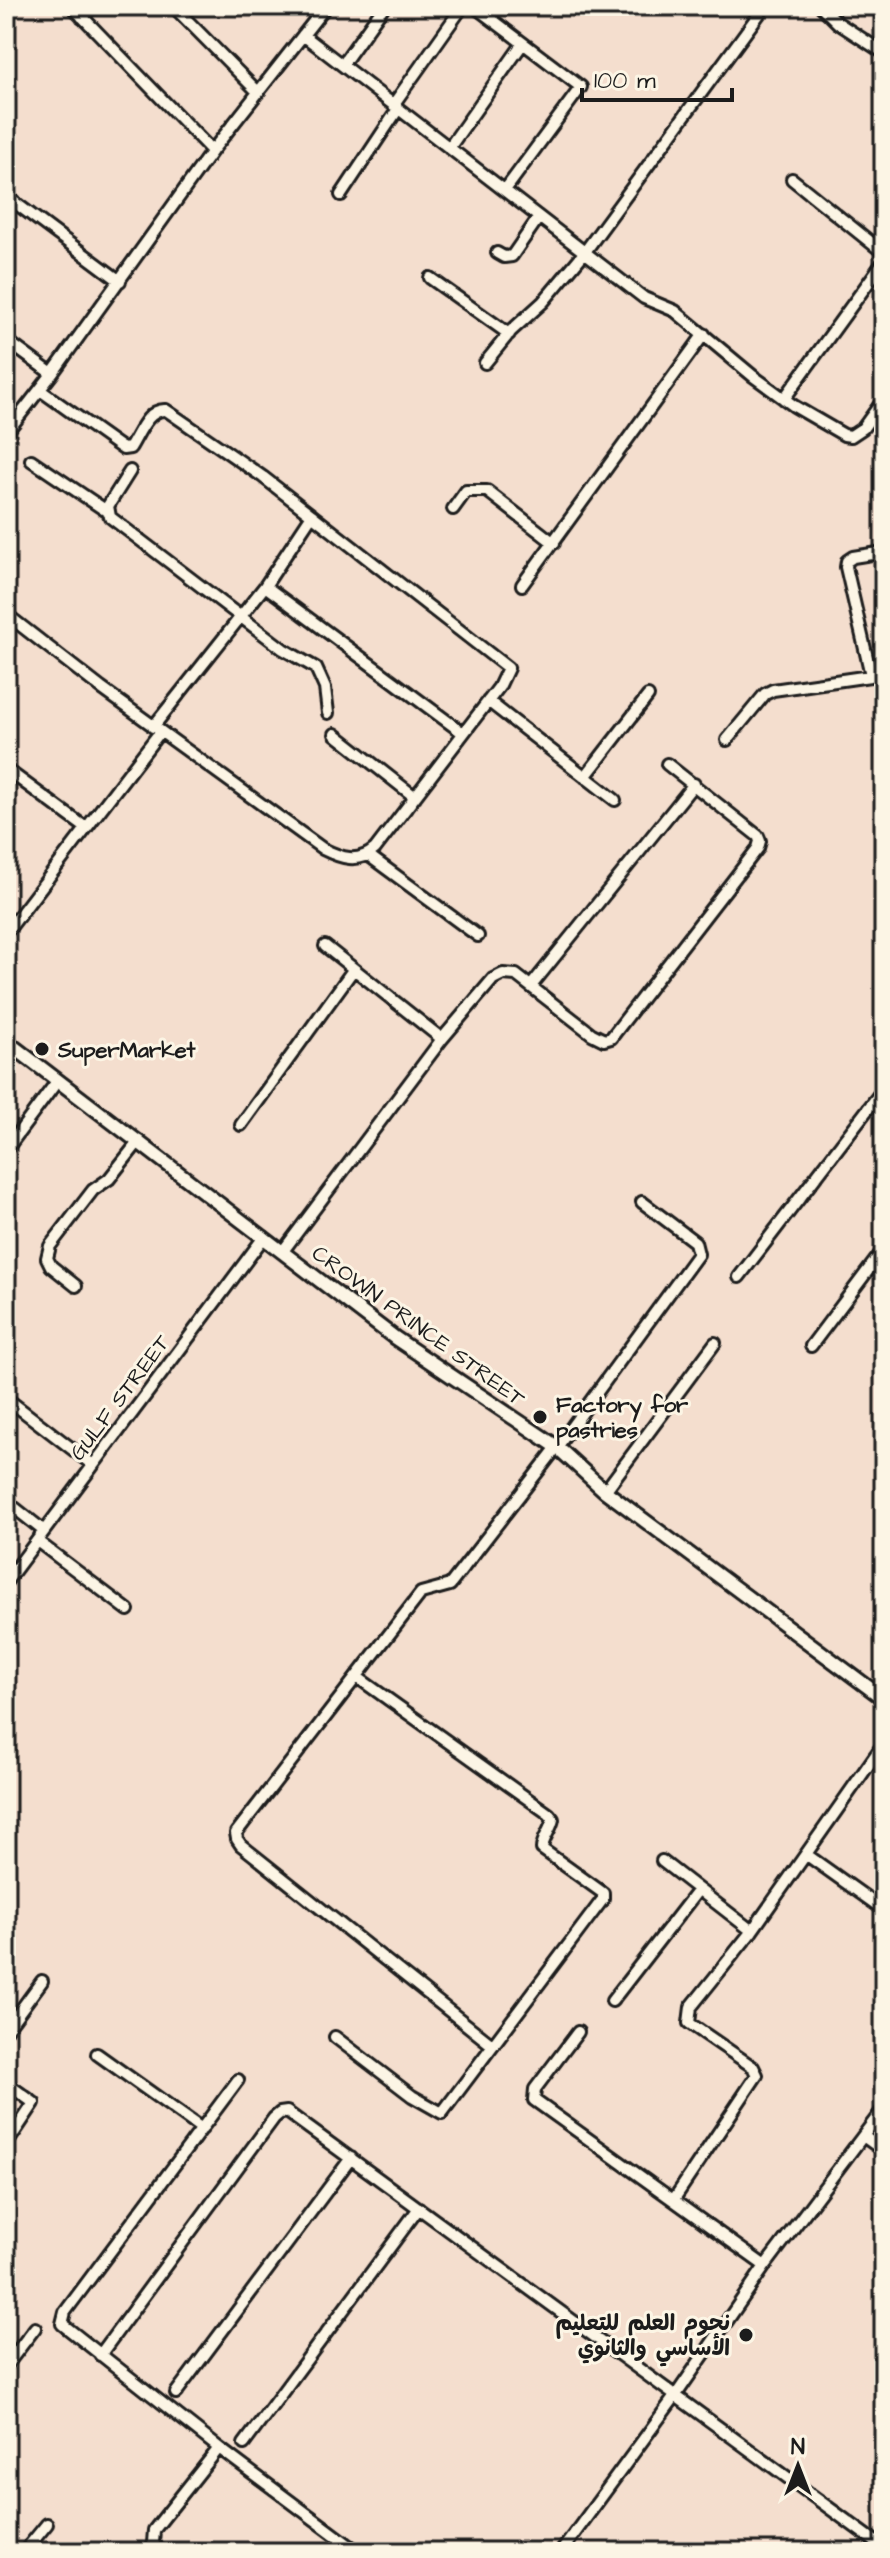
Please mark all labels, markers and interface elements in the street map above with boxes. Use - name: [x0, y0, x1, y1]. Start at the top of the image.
- scale bar: [582, 52, 732, 102]
- text: 100 m: [594, 64, 656, 98]
- place label: SuperMarket: [57, 1035, 197, 1066]
- marker: SuperMarket: [33, 1040, 51, 1058]
- street label: CROWN PRINCE STREET: [305, 1238, 531, 1414]
- street label: GULF STREET: [63, 1328, 178, 1467]
- place label: Factory for pastries: [556, 1390, 689, 1446]
- marker: Factory for pastries: [531, 1408, 549, 1426]
- place label: نجوم العلم للتعليم الأساسي والثانوي: [555, 2308, 730, 2367]
- marker: نجوم العلم للتعليم الأساسي والثانوي: [737, 2326, 755, 2344]
- north arrow: [758, 2426, 838, 2506]
- text: N: [791, 2432, 805, 2463]

